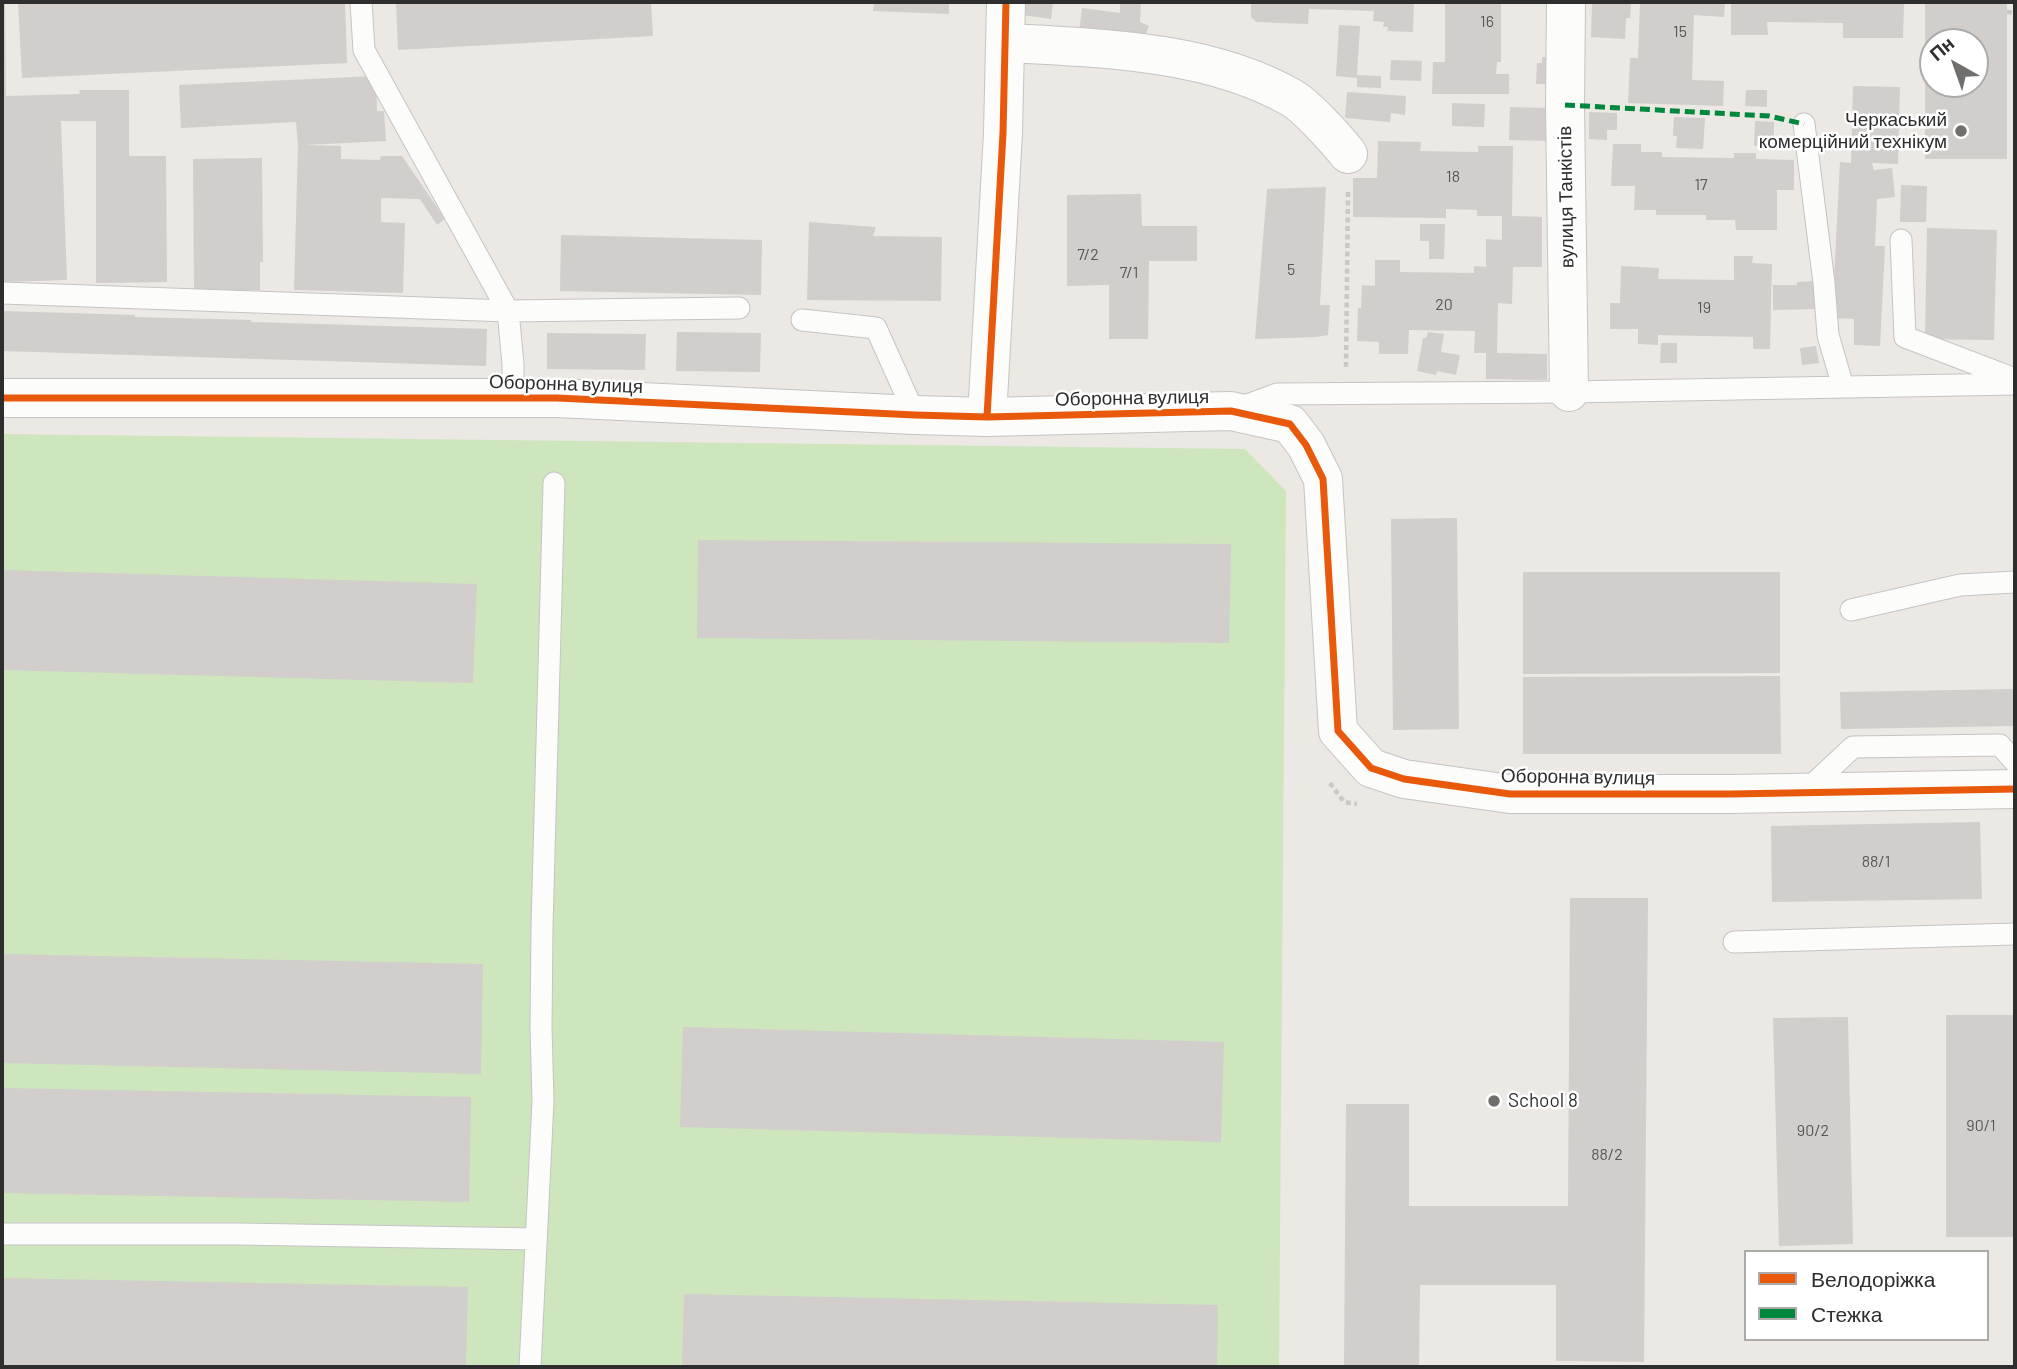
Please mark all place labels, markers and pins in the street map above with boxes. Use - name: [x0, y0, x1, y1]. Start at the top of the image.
- place label: Черкаський комерційний технікум: [1759, 109, 1947, 153]
- marker: Черкаський комерційний технікум: [1953, 123, 1969, 139]
- place label: School 8: [1508, 1090, 1578, 1112]
- marker: School 8: [1486, 1093, 1502, 1109]

